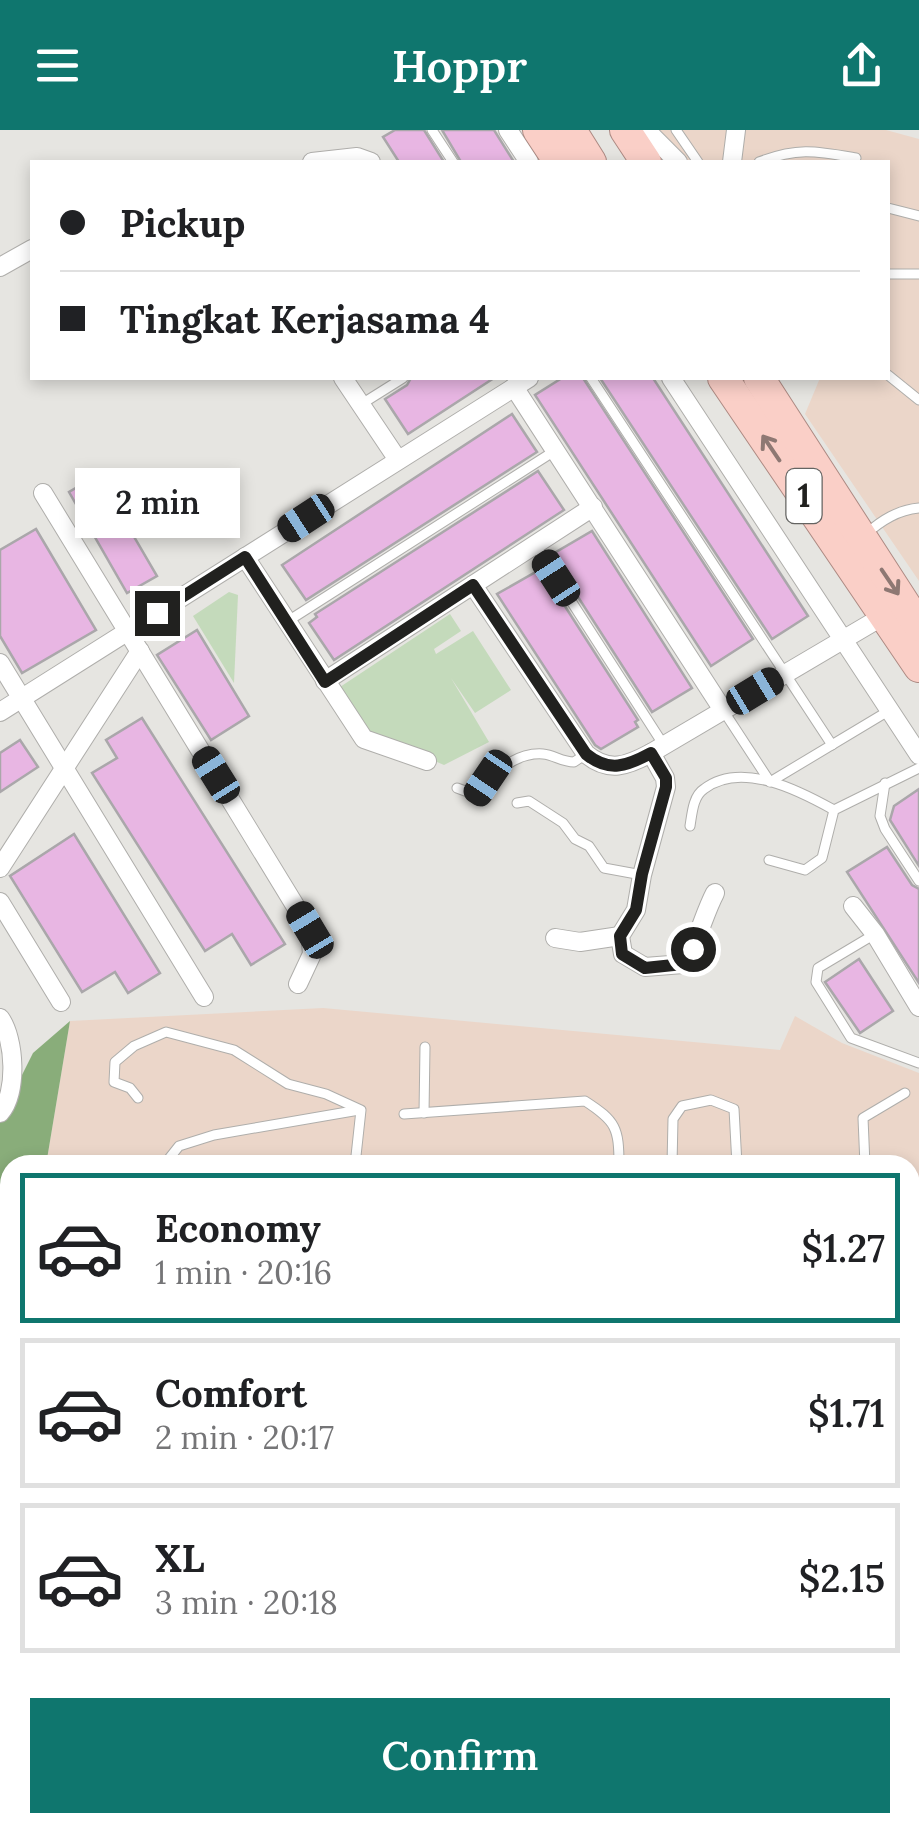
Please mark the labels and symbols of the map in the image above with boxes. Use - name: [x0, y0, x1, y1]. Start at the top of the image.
- one-way arrow: [761, 434, 782, 462]
- callout: 2 min: [74, 468, 240, 538]
- road number: 1: [786, 469, 822, 523]
- car: [273, 489, 339, 547]
- car: [527, 545, 585, 611]
- one-way arrow: [879, 568, 900, 596]
- route end: [135, 591, 180, 636]
- car: [722, 663, 788, 719]
- car: [187, 742, 245, 808]
- car: [459, 745, 517, 811]
- car: [282, 897, 338, 963]
- route start: [671, 927, 716, 972]

